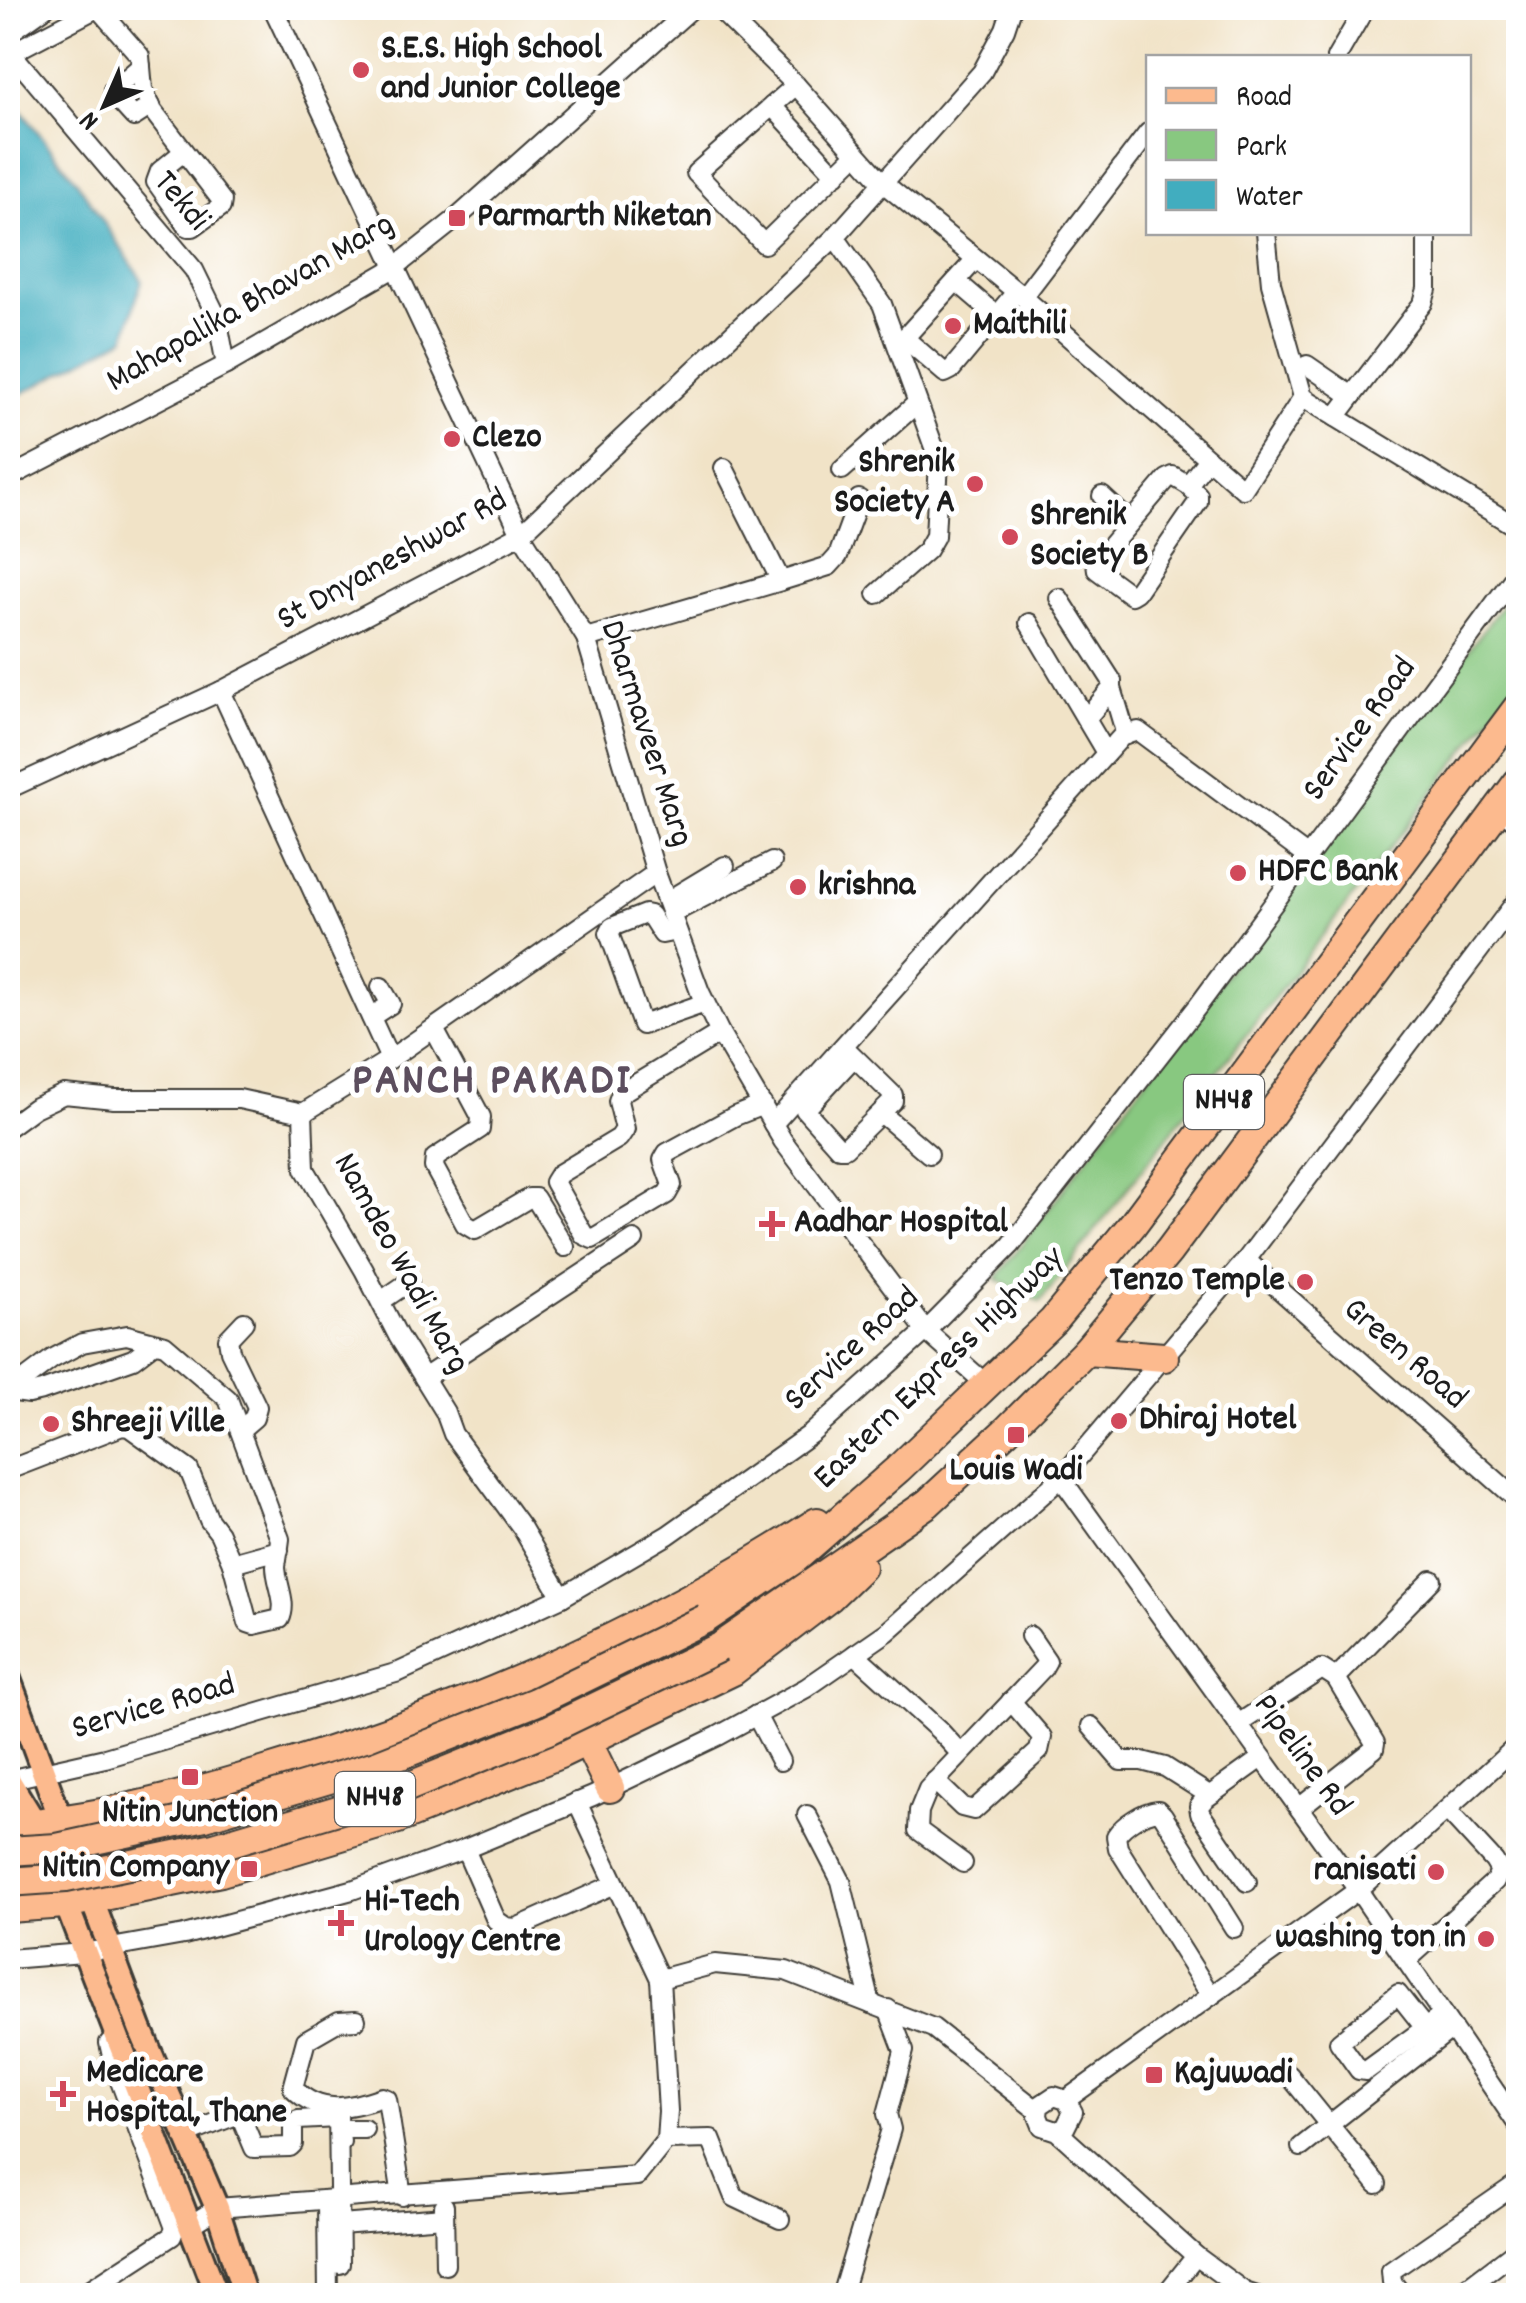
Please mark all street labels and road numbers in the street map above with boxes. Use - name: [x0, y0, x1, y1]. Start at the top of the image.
- street label: Tekdi: [139, 160, 221, 244]
- street label: Mahapalika Bhavan Marg: [98, 201, 404, 407]
- street label: St Dnyaneshwar Rd: [269, 477, 517, 645]
- street label: Dharmaveer Marg: [585, 614, 705, 854]
- street label: Service Road: [1291, 647, 1431, 813]
- road number: NH48: [1184, 1075, 1264, 1129]
- street label: Namdeo Wadi Marg: [319, 1144, 481, 1384]
- street label: Eastern Express Highway: [803, 1235, 1077, 1502]
- street label: Service Road: [774, 1275, 932, 1425]
- street label: Green Road: [1331, 1287, 1477, 1423]
- street label: Service Road: [66, 1661, 242, 1755]
- street label: Pipeline Rd: [1239, 1684, 1363, 1828]
- road number: NH48: [335, 1772, 415, 1826]

